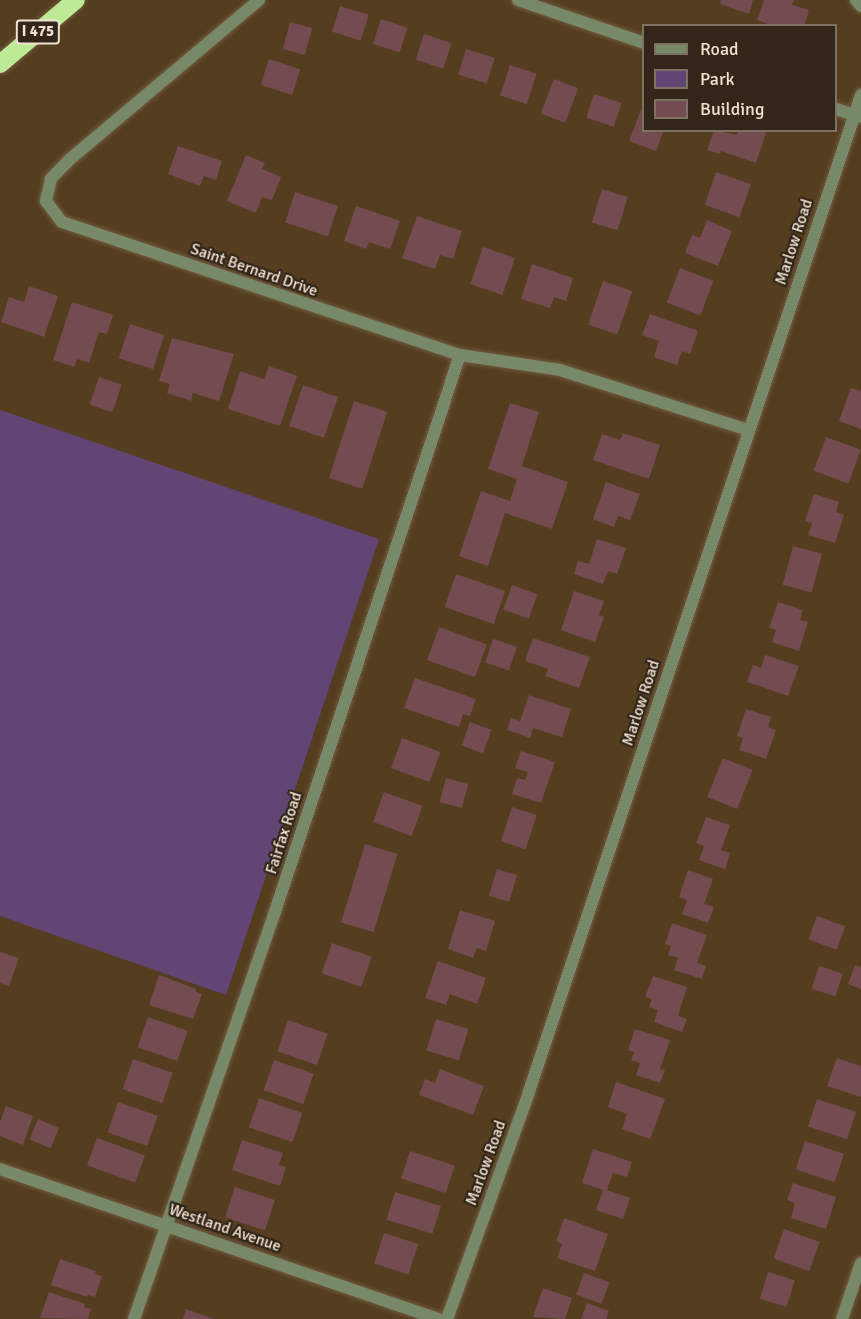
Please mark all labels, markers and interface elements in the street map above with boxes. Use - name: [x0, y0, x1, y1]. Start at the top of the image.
- road number: I 475: [15, 20, 60, 44]
- legend: [642, 24, 837, 132]
- text: Road: [700, 38, 739, 60]
- text: Park: [700, 68, 735, 90]
- text: Building: [700, 98, 764, 120]
- street label: Marlow Road: [771, 197, 817, 287]
- street label: Saint Bernard Drive: [188, 239, 320, 301]
- street label: Marlow Road: [618, 658, 664, 748]
- street label: Fairfax Road: [262, 789, 306, 877]
- street label: Marlow Road: [462, 1118, 510, 1208]
- street label: Westland Avenue: [166, 1200, 284, 1256]

